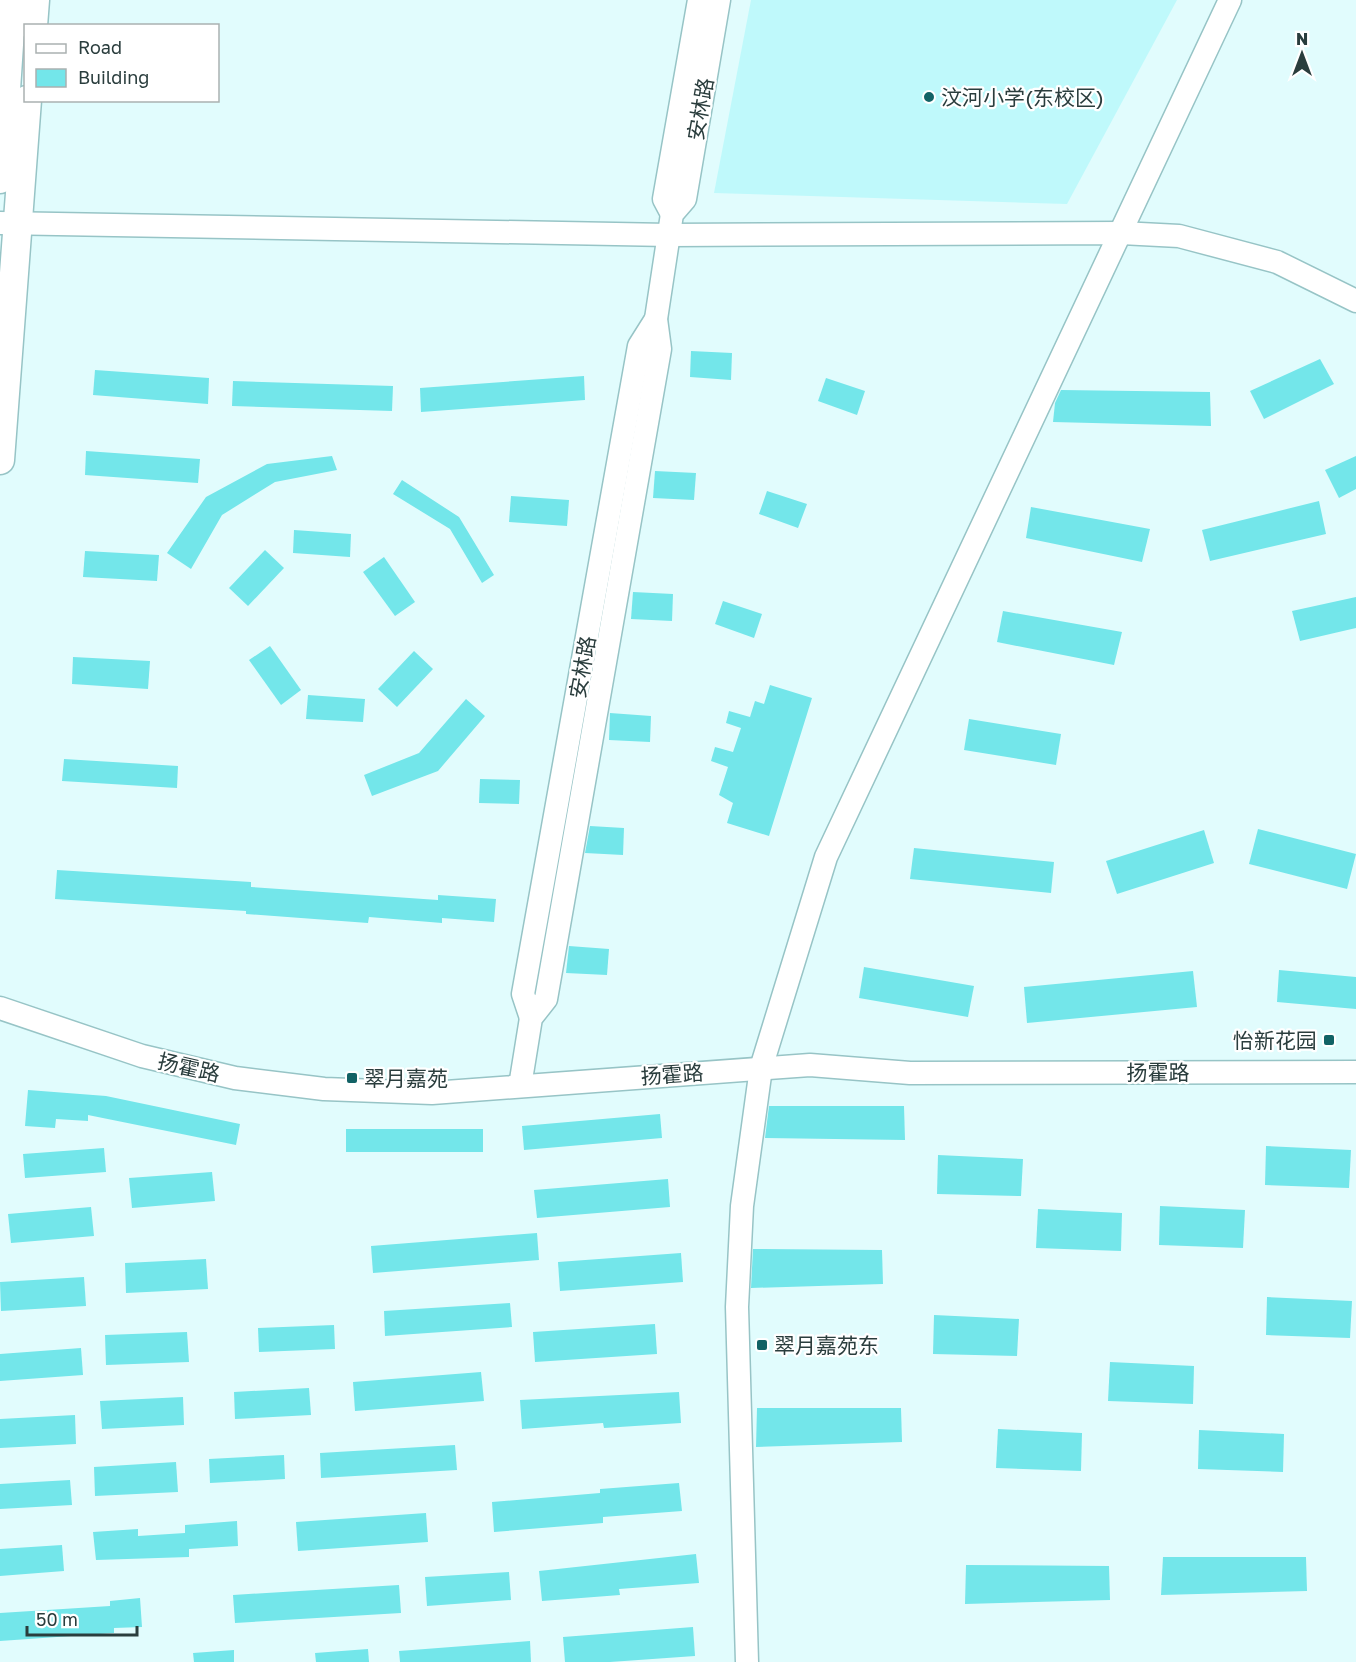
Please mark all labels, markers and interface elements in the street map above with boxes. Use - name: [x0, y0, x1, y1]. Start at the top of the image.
- legend: [24, 24, 219, 102]
- north arrow: [1272, 24, 1332, 84]
- text: N: [1296, 29, 1308, 49]
- text: Road: [78, 36, 122, 58]
- text: Building: [78, 66, 149, 88]
- street label: 安林路: [682, 76, 718, 142]
- place label: 汶河小学(东校区): [941, 84, 1104, 110]
- marker: 汶河小学(东校区): [922, 90, 936, 104]
- street label: 安林路: [564, 634, 600, 700]
- place label: 怡新花园: [1233, 1027, 1317, 1053]
- marker: 怡新花园: [1322, 1033, 1336, 1047]
- street label: 扬霍路: [155, 1047, 223, 1087]
- street label: 扬霍路: [640, 1059, 704, 1089]
- street label: 扬霍路: [1127, 1059, 1190, 1085]
- place label: 翠月嘉苑: [364, 1065, 448, 1091]
- marker: 翠月嘉苑: [345, 1071, 359, 1085]
- place label: 翠月嘉苑东: [774, 1332, 879, 1358]
- marker: 翠月嘉苑东: [755, 1338, 769, 1352]
- scale bar: [27, 1599, 136, 1637]
- text: 50 m: [36, 1608, 78, 1630]

